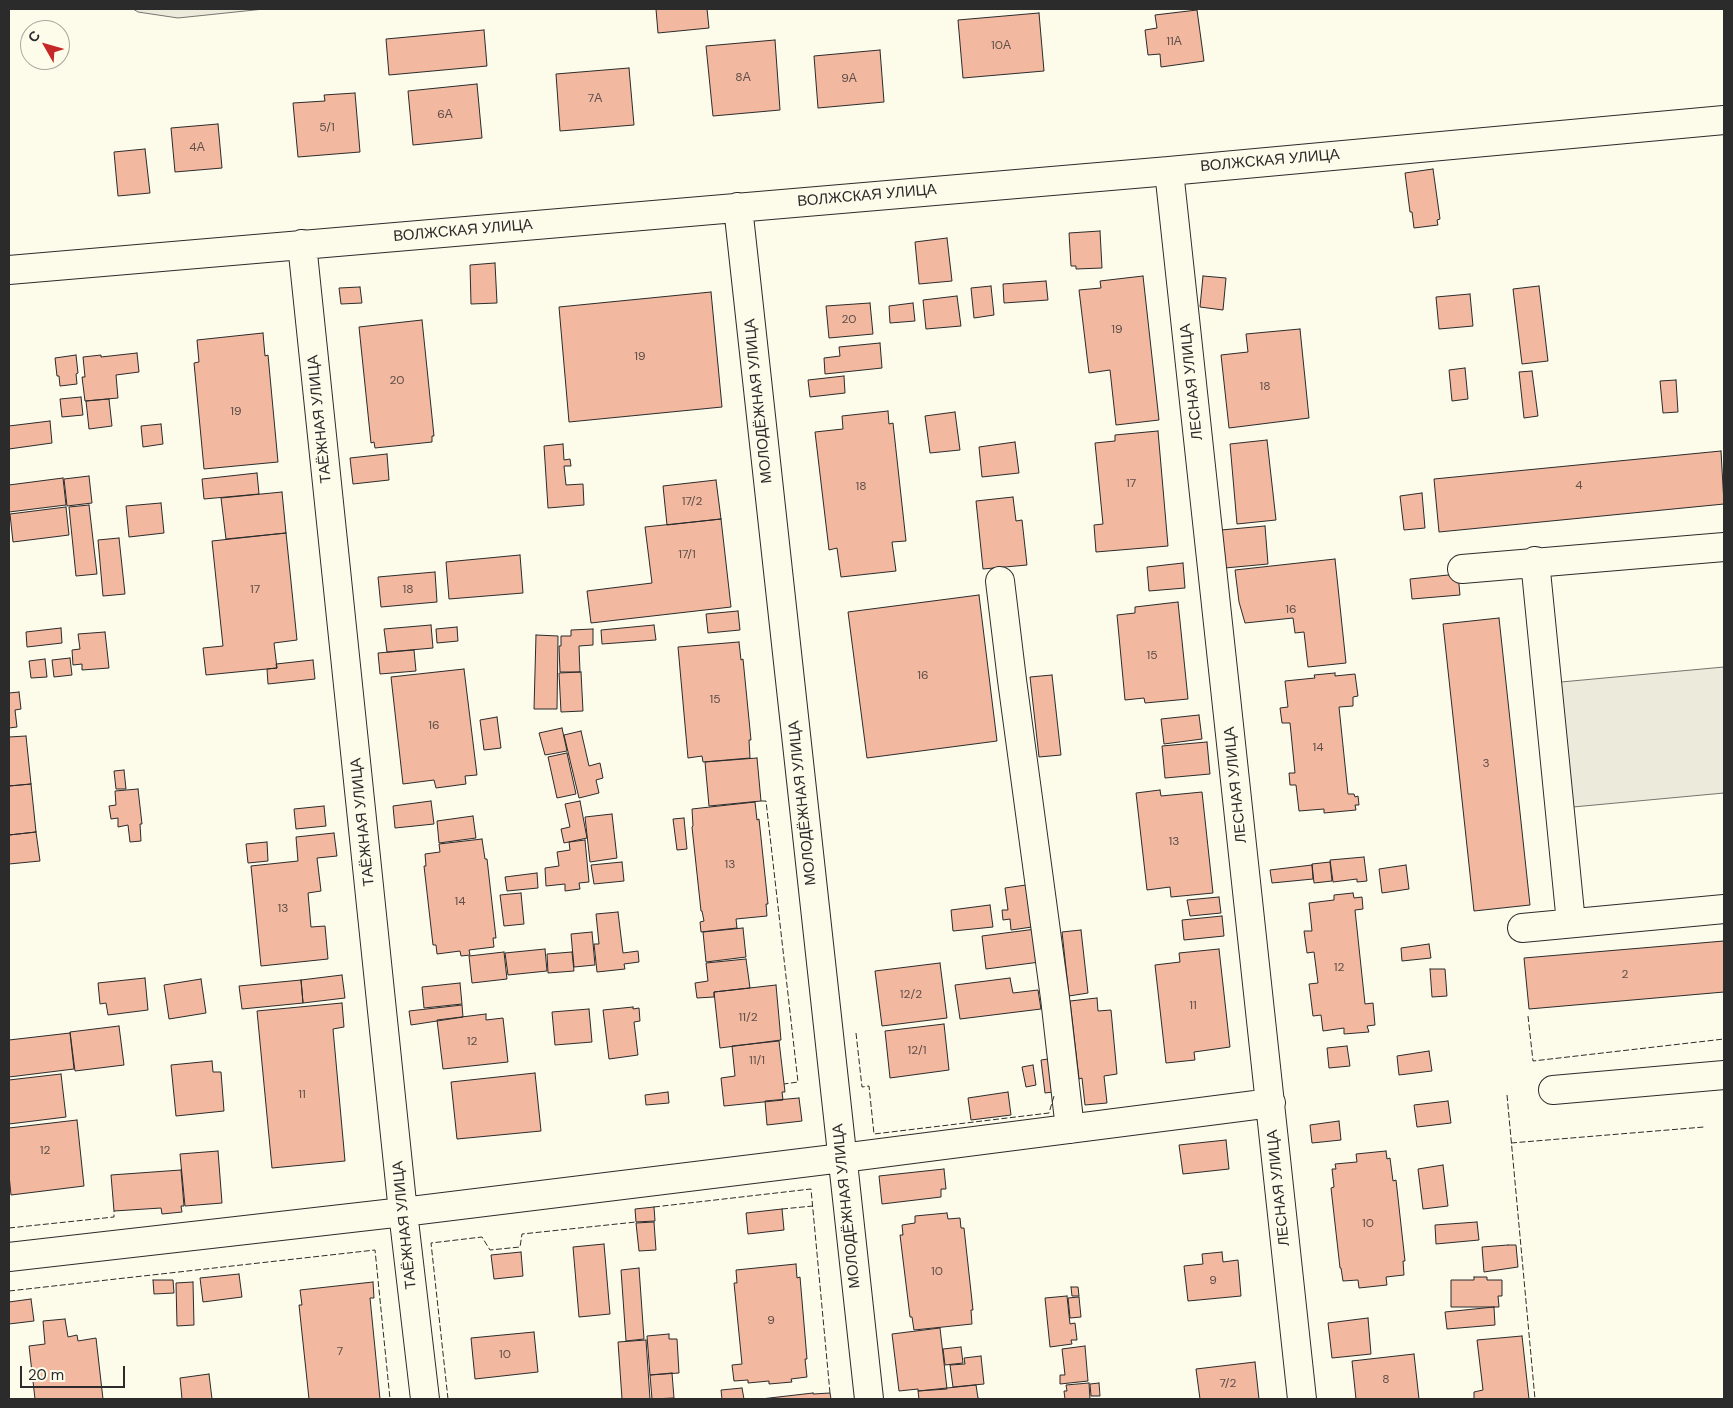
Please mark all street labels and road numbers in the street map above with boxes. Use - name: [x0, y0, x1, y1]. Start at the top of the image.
- street label: ВОЛЖСКАЯ УЛИЦА: [1200, 146, 1340, 176]
- street label: ВОЛЖСКАЯ УЛИЦА: [797, 181, 937, 211]
- street label: ВОЛЖСКАЯ УЛИЦА: [393, 216, 533, 246]
- street label: МОЛОДЁЖНАЯ УЛИЦА: [741, 318, 777, 484]
- street label: ЛЕСНАЯ УЛИЦА: [1177, 323, 1207, 441]
- street label: ТАЁЖНАЯ УЛИЦА: [304, 354, 336, 484]
- street label: МОЛОДЁЖНАЯ УЛИЦА: [785, 720, 821, 886]
- street label: ЛЕСНАЯ УЛИЦА: [1221, 726, 1251, 844]
- street label: ТАЁЖНАЯ УЛИЦА: [347, 757, 379, 887]
- street label: МОЛОДЁЖНАЯ УЛИЦА: [829, 1123, 865, 1289]
- street label: ЛЕСНАЯ УЛИЦА: [1264, 1129, 1294, 1247]
- street label: ТАЁЖНАЯ УЛИЦА: [389, 1160, 421, 1290]

